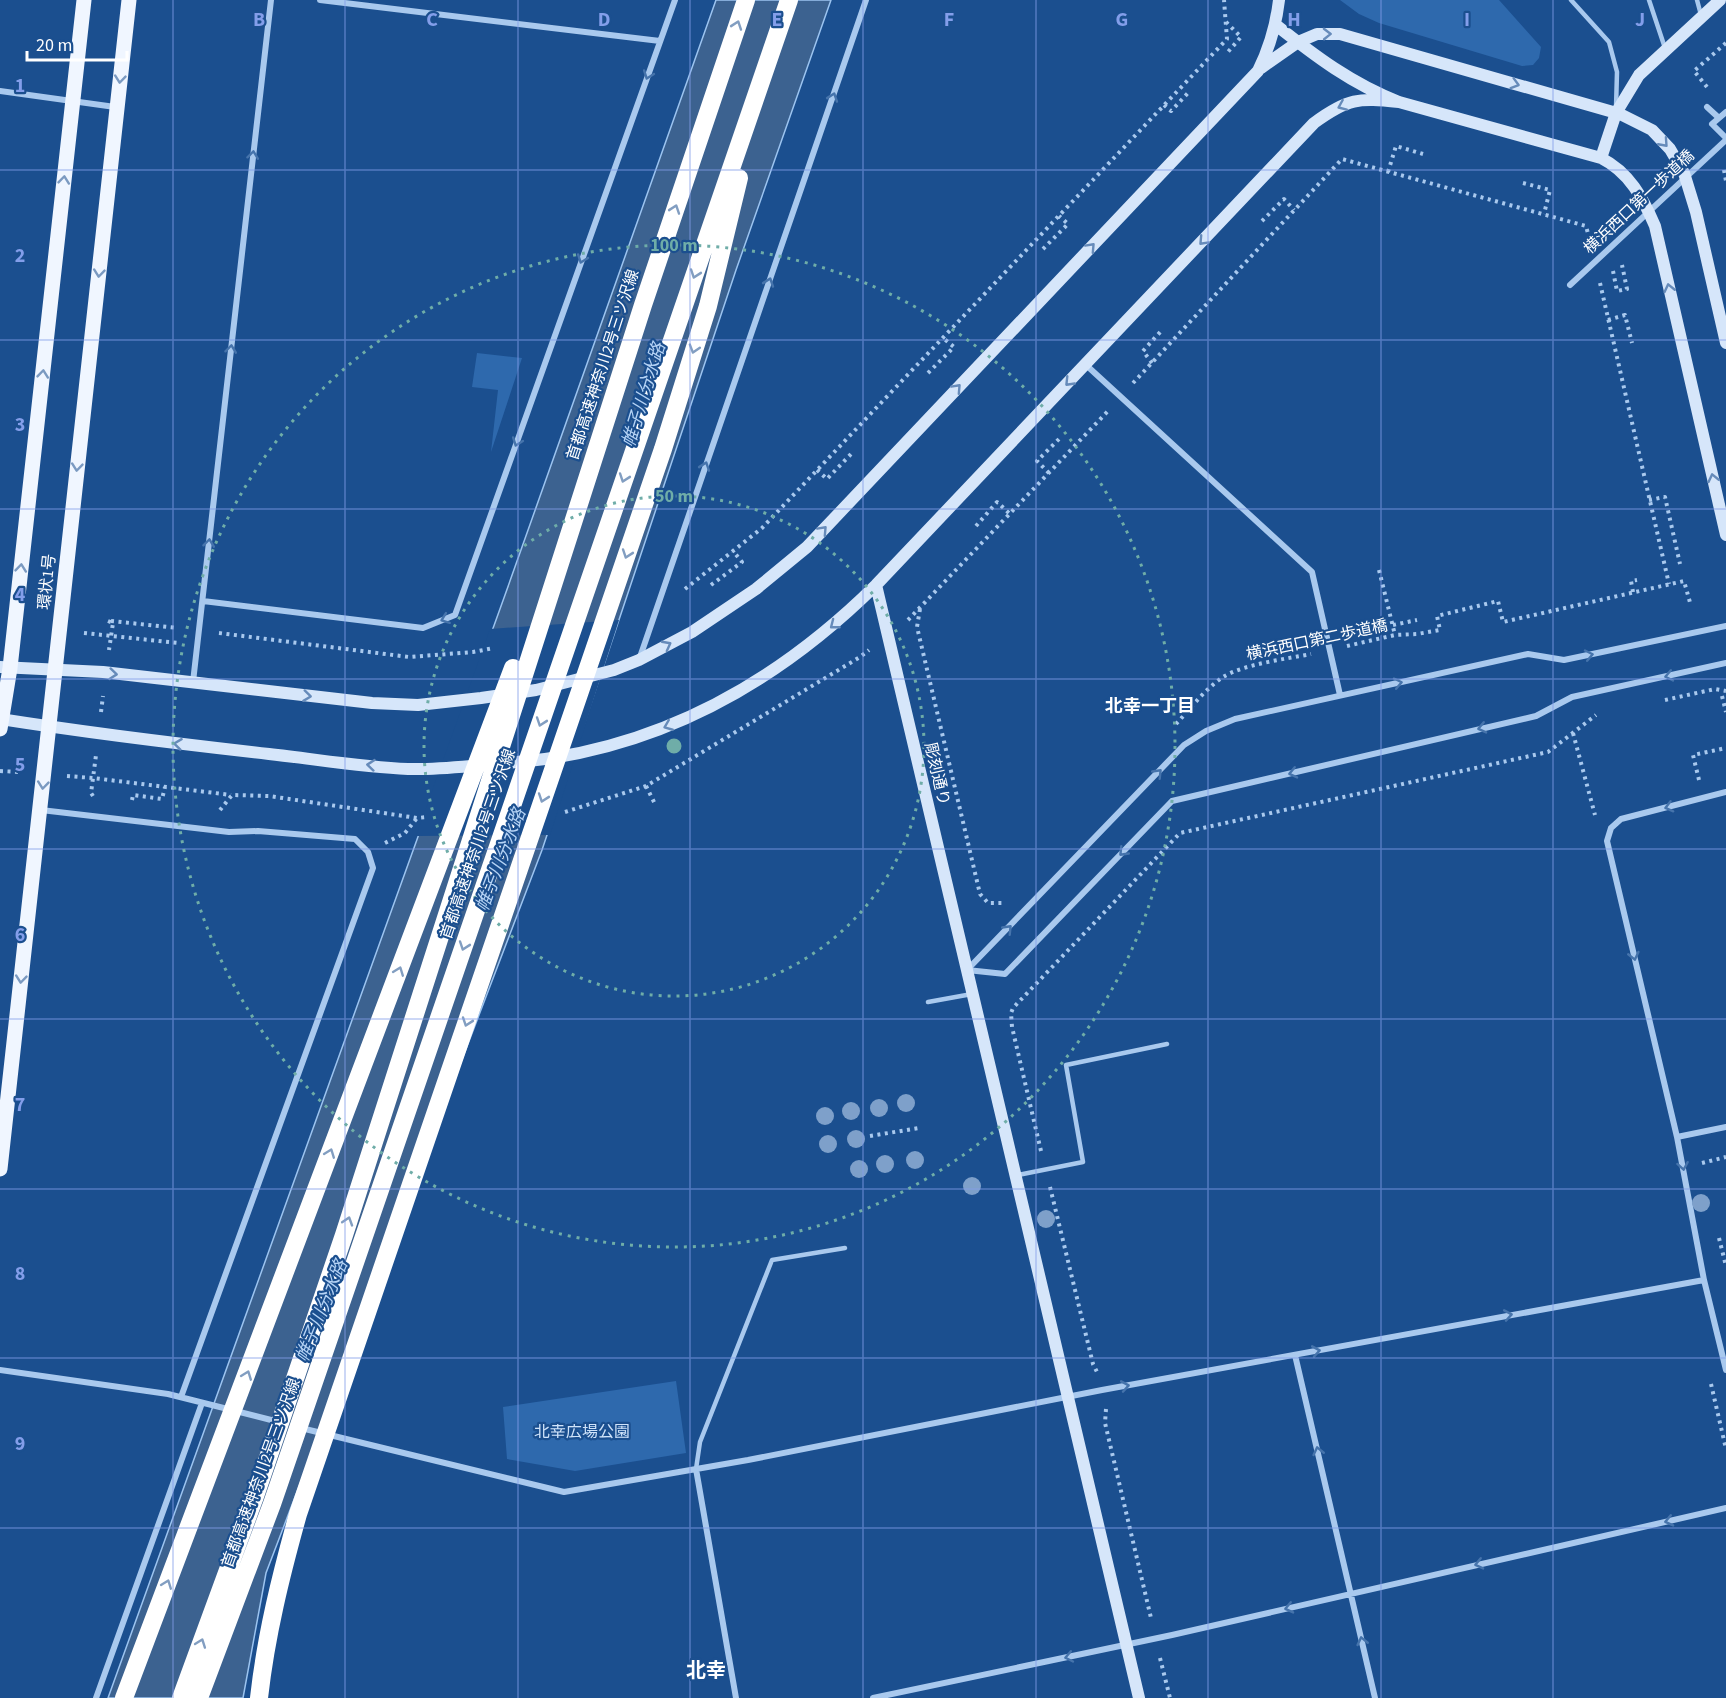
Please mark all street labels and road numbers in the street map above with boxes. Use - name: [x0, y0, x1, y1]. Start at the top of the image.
- street label: 横浜西口第一歩道橋: [1579, 145, 1699, 259]
- street label: 首都高速神奈川2号三ツ沢線: [562, 267, 644, 463]
- street label: 環状1号: [33, 553, 61, 611]
- street label: 横浜西口第二歩道橋: [1244, 614, 1390, 666]
- street label: 彫刻通り: [919, 740, 955, 808]
- street label: 首都高速神奈川2号三ツ沢線: [435, 746, 521, 942]
- street label: 首都高速神奈川2号三ツ沢線: [216, 1375, 306, 1571]

